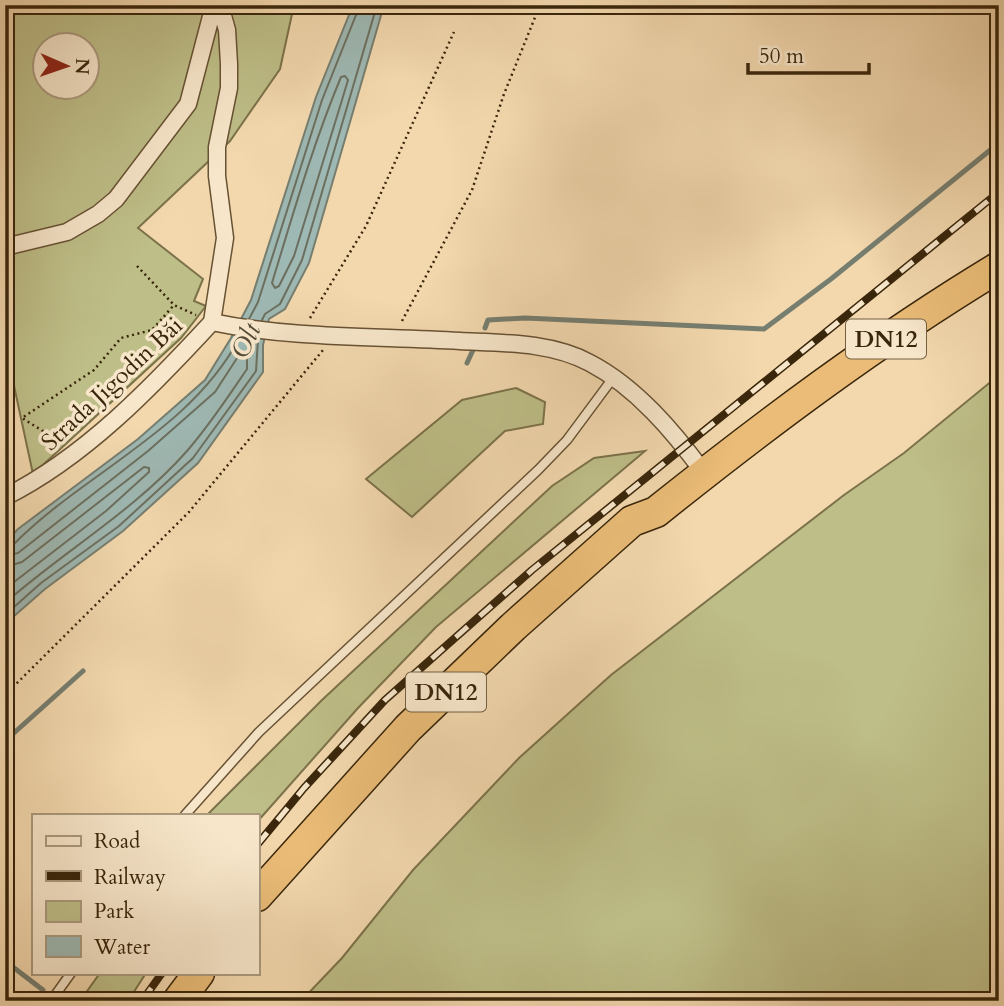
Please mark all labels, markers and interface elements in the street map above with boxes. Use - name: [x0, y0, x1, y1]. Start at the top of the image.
- north arrow: [32, 32, 102, 102]
- scale bar: [748, 32, 869, 76]
- text: 50 m: [759, 42, 804, 71]
- text: N: [69, 58, 95, 76]
- street label: Strada Jigodin Băi: [34, 310, 190, 458]
- water label: Olt: [223, 317, 270, 364]
- road number: DN12: [846, 320, 926, 358]
- road number: DN12: [406, 672, 486, 712]
- legend: [32, 814, 259, 974]
- text: Road: [94, 827, 140, 856]
- text: Railway: [94, 863, 166, 892]
- text: Park: [94, 897, 135, 926]
- text: Water: [93, 933, 150, 962]

